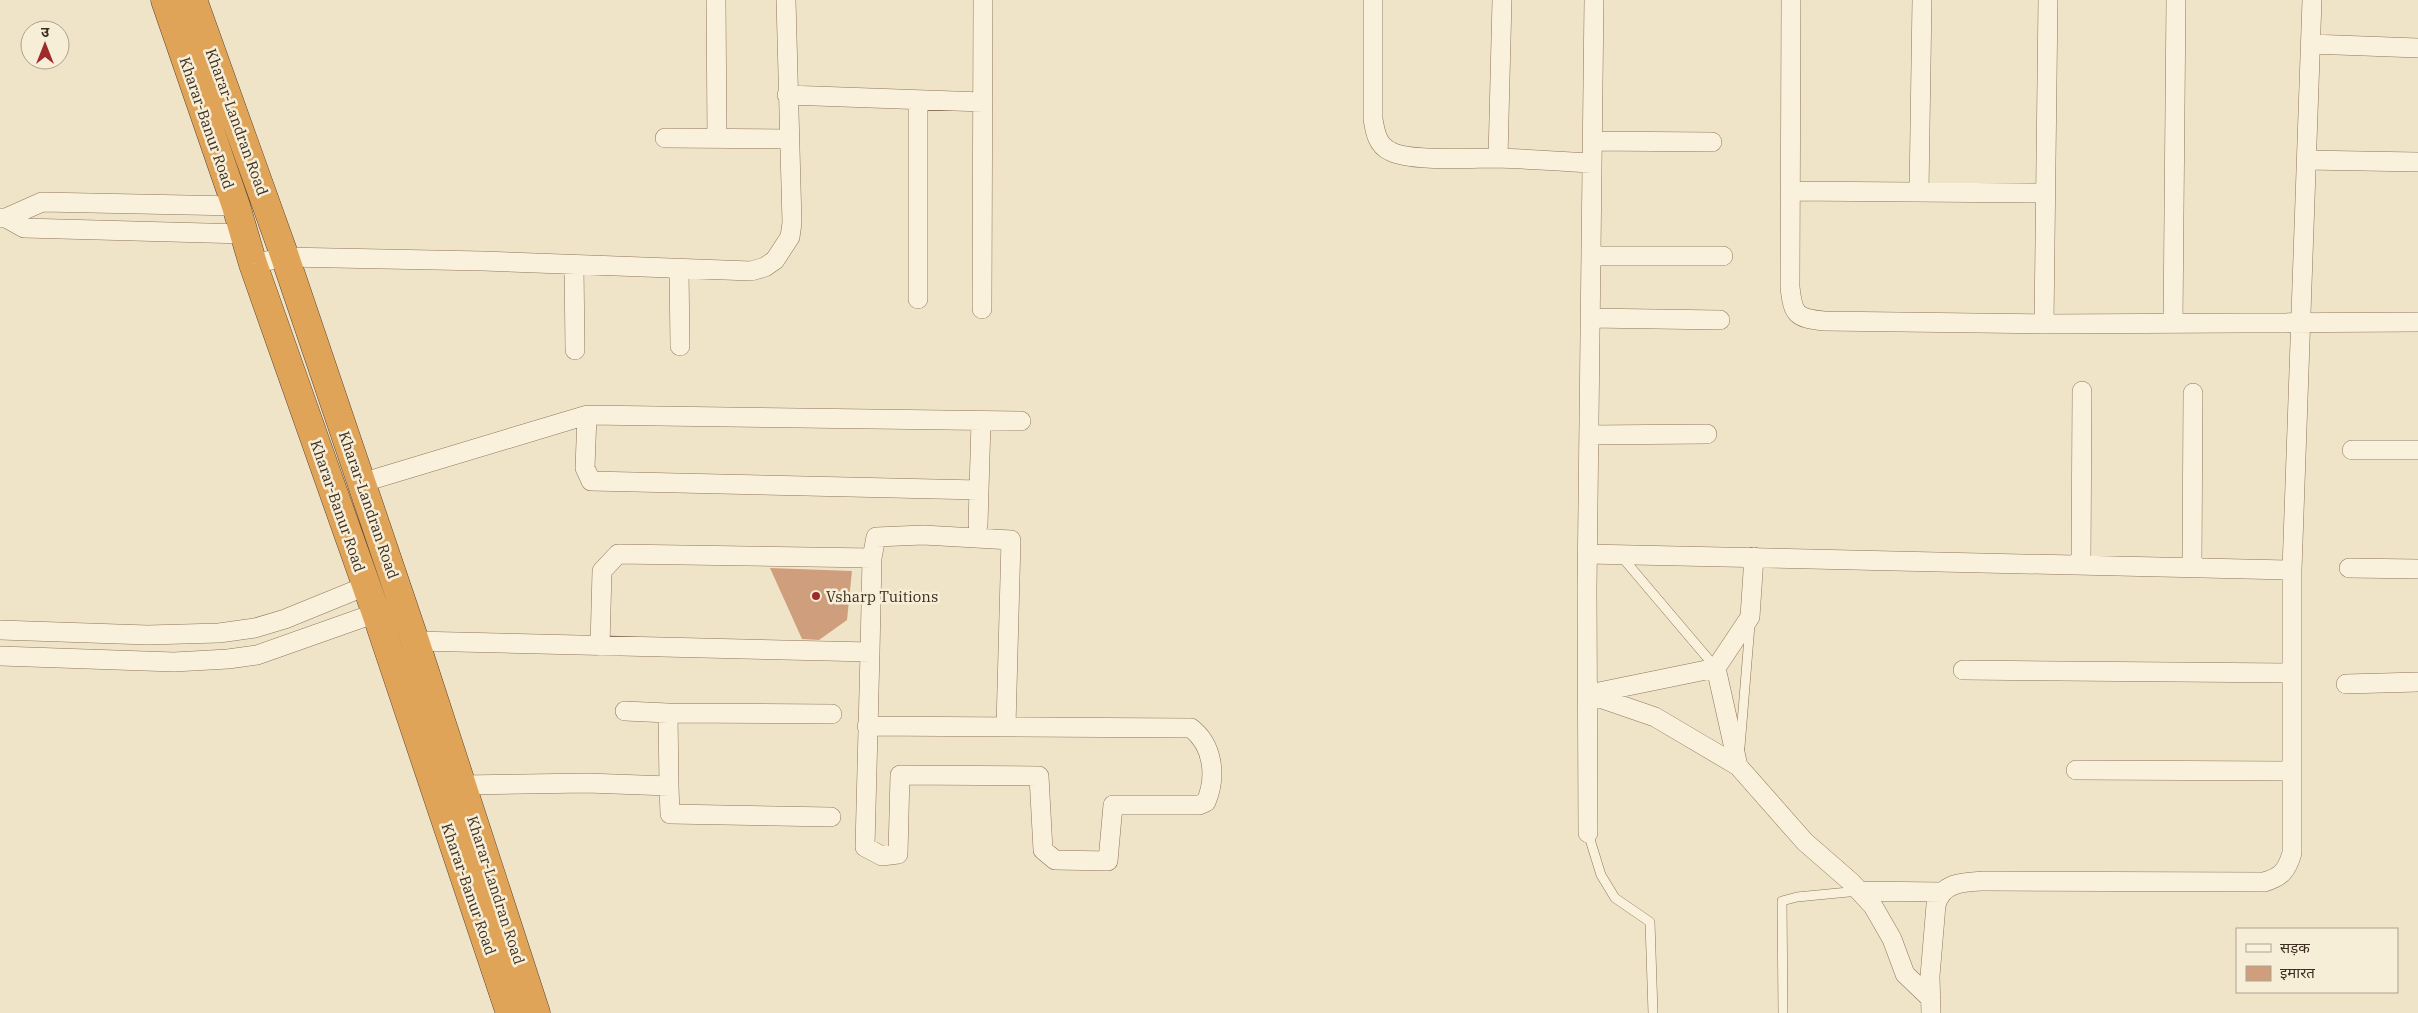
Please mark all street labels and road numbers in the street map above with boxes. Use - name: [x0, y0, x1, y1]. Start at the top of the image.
- street label: Kharar-Landran Road: [202, 46, 272, 198]
- street label: Kharar-Banur Road: [175, 54, 239, 192]
- street label: Kharar-Landran Road: [335, 429, 403, 581]
- street label: Kharar-Banur Road: [306, 437, 370, 575]
- street label: Kharar-Landran Road: [463, 813, 529, 967]
- street label: Kharar-Banur Road: [437, 820, 501, 958]

